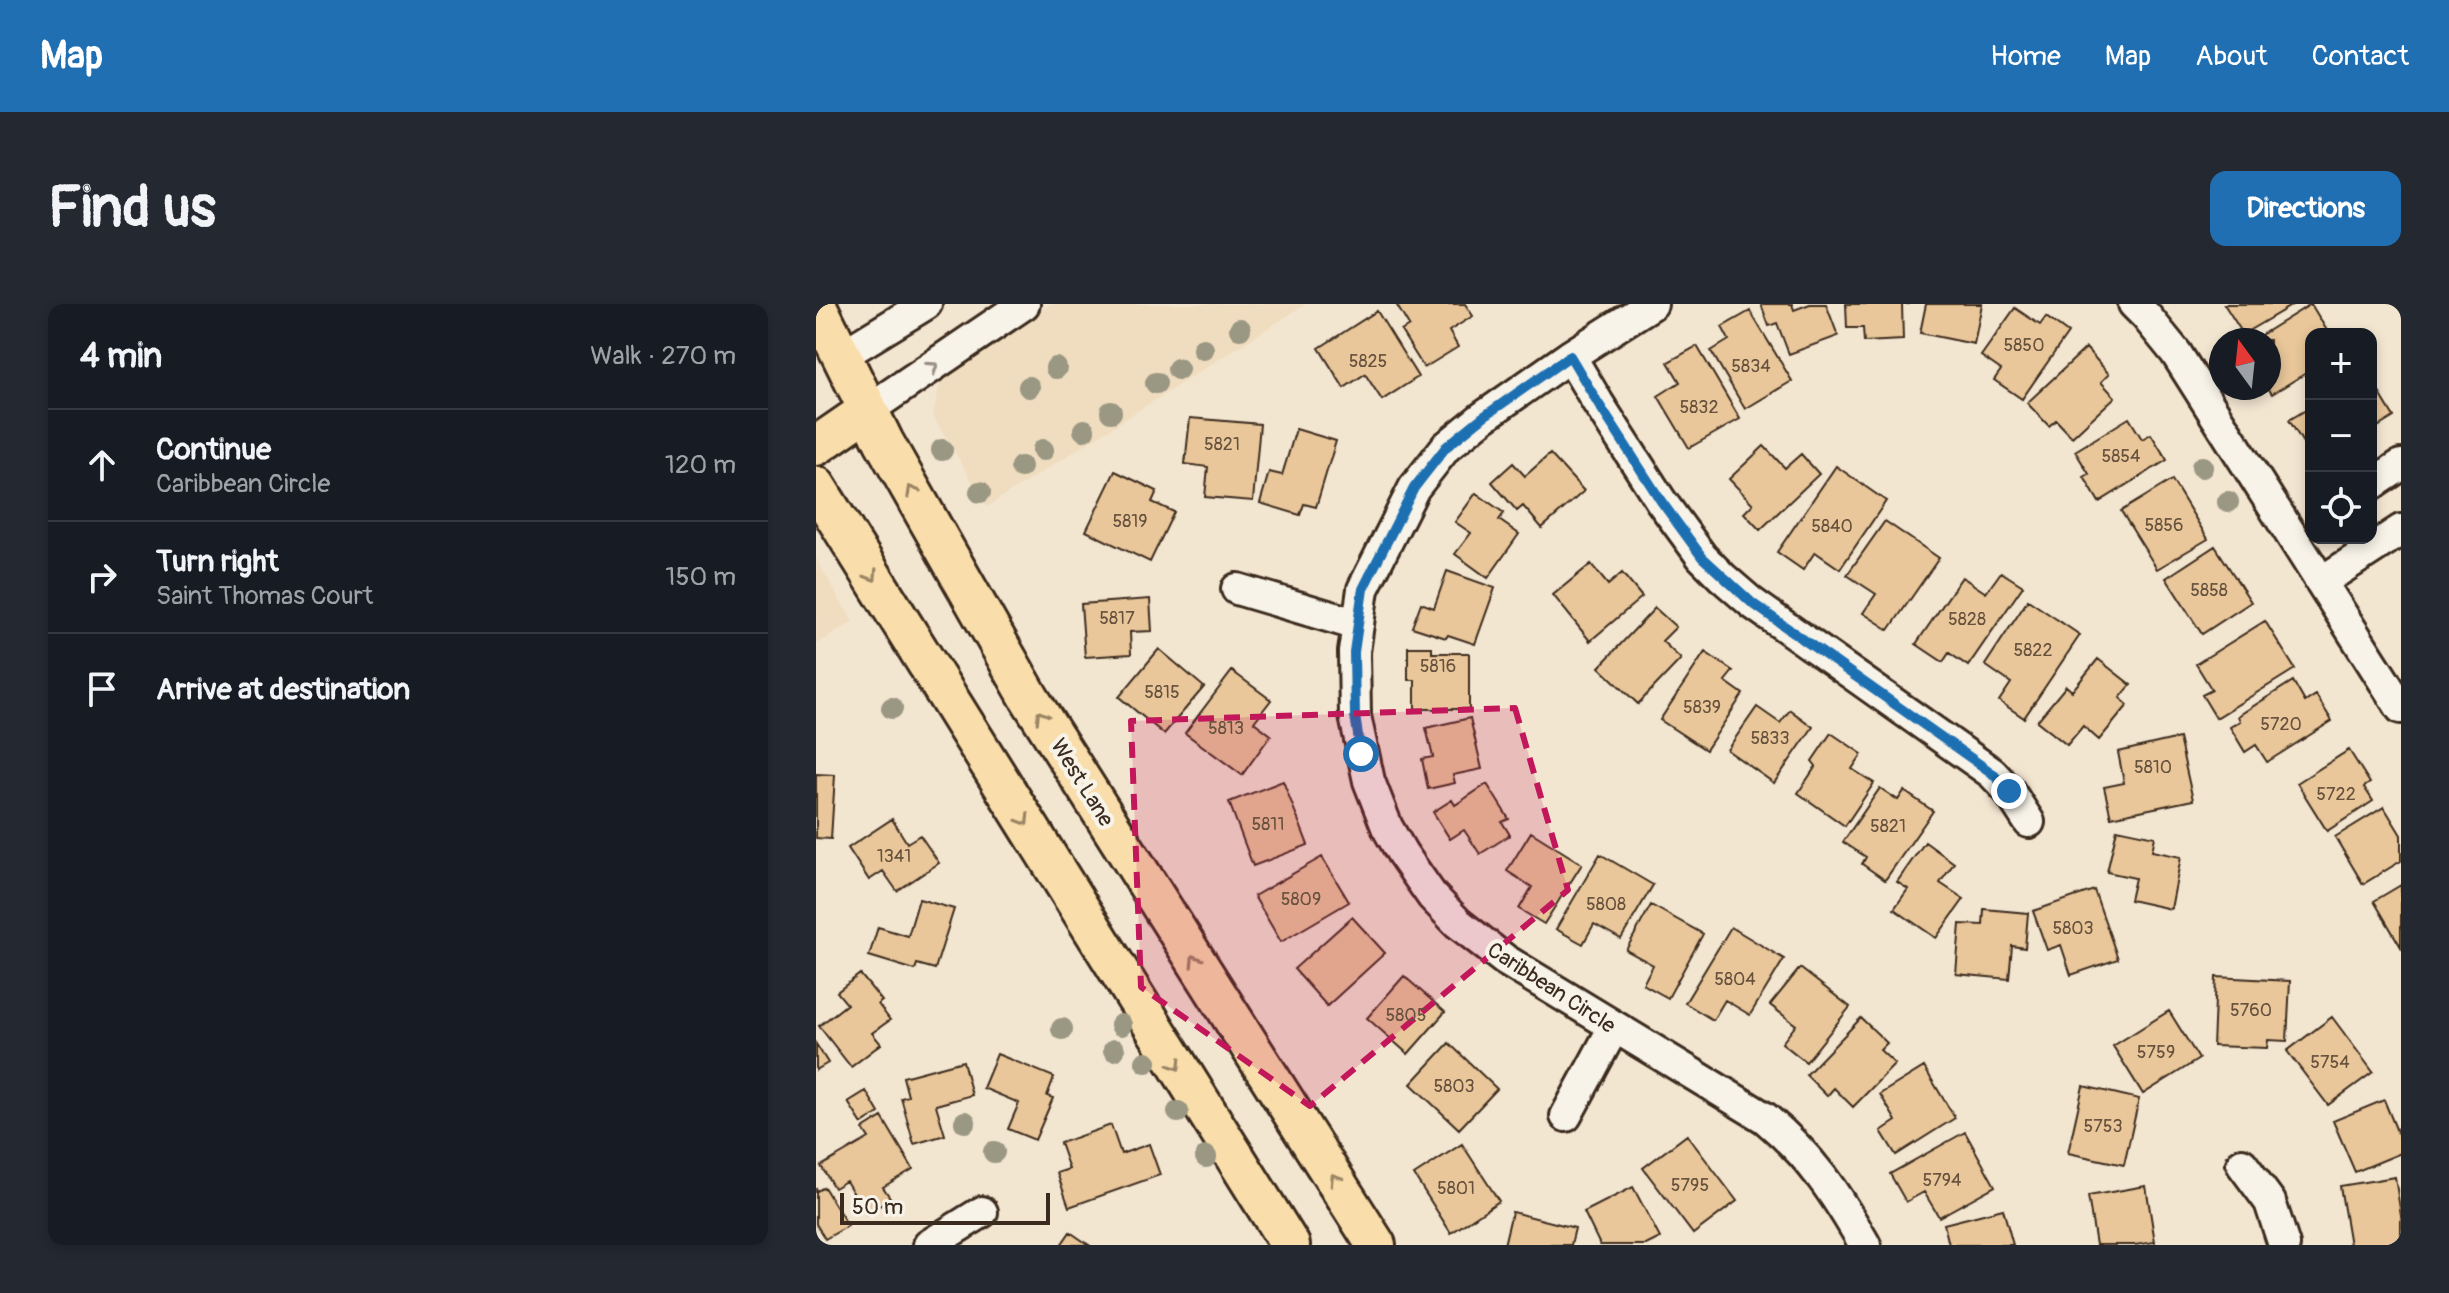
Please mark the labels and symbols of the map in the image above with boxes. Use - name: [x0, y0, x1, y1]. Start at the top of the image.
- north arrow: [2209, 328, 2281, 400]
- house number: 5850: [2004, 334, 2044, 357]
- house number: 5825: [1349, 350, 1387, 373]
- house number: 5834: [1731, 355, 1771, 378]
- one-way arrow: [924, 362, 939, 377]
- house number: 5832: [1680, 396, 1718, 419]
- house number: 5821: [1204, 433, 1240, 456]
- house number: 5854: [2101, 445, 2141, 468]
- one-way arrow: [906, 485, 922, 500]
- house number: 5819: [1112, 510, 1148, 533]
- house number: 5856: [2144, 514, 2184, 537]
- house number: 5840: [1811, 515, 1853, 538]
- one-way arrow: [862, 567, 878, 582]
- house number: 5858: [2190, 579, 2228, 602]
- house number: 5817: [1099, 607, 1135, 630]
- house number: 5828: [1948, 608, 1986, 631]
- house number: 5822: [2014, 639, 2052, 662]
- house number: 5816: [1420, 655, 1456, 678]
- house number: 5815: [1144, 681, 1180, 704]
- house number: 5839: [1683, 696, 1721, 719]
- one-way arrow: [1036, 711, 1051, 725]
- house number: 5720: [2260, 713, 2302, 736]
- house number: 5813: [1208, 717, 1244, 740]
- house number: 5833: [1751, 727, 1789, 750]
- street label: West Lane: [1044, 733, 1120, 832]
- route start: [1343, 736, 1379, 772]
- house number: 5810: [2134, 756, 2172, 779]
- route end: [1991, 773, 2027, 809]
- house number: 5722: [2316, 783, 2356, 806]
- one-way arrow: [1015, 811, 1030, 826]
- house number: 5811: [1252, 813, 1284, 836]
- house number: 5821: [1870, 815, 1906, 838]
- house number: 1341: [877, 845, 911, 868]
- house number: 5809: [1281, 888, 1321, 911]
- house number: 5808: [1586, 893, 1626, 916]
- house number: 5803: [2052, 917, 2094, 940]
- street label: Caribbean Circle: [1482, 936, 1621, 1040]
- one-way arrow: [1189, 954, 1204, 969]
- house number: 5804: [1714, 968, 1756, 991]
- house number: 5760: [2230, 999, 2272, 1022]
- house number: 5805: [1386, 1004, 1426, 1027]
- house number: 5759: [2137, 1041, 2175, 1064]
- house number: 5754: [2310, 1051, 2350, 1074]
- one-way arrow: [1167, 1056, 1182, 1071]
- house number: 5803: [1433, 1075, 1475, 1098]
- house number: 5753: [2083, 1115, 2123, 1138]
- house number: 5794: [1923, 1169, 1962, 1192]
- one-way arrow: [1329, 1173, 1344, 1188]
- house number: 5795: [1671, 1174, 1709, 1197]
- house number: 5801: [1437, 1177, 1475, 1200]
- scale bar: [840, 1189, 1050, 1225]

